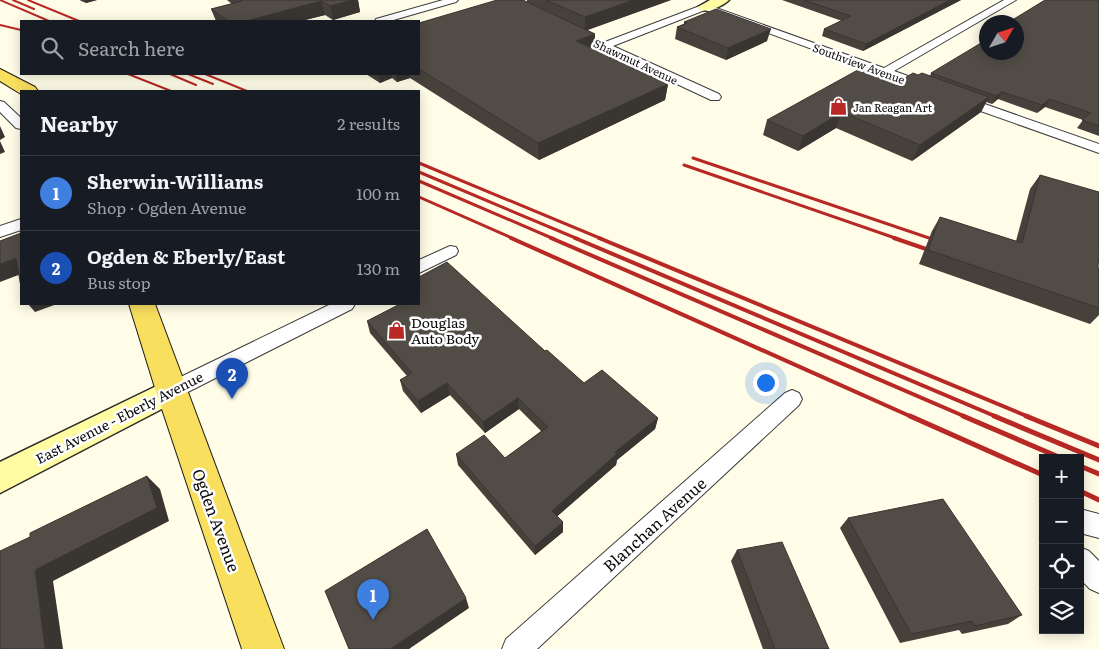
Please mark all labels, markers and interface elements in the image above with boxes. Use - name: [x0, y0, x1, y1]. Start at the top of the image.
- north arrow: [979, 15, 1024, 60]
- search box: [20, 20, 420, 75]
- icon: search: [38, 34, 66, 62]
- text: Search here: [78, 34, 185, 62]
- street label: Shawmut Avenue: [591, 34, 681, 88]
- street label: Southview Avenue: [811, 39, 908, 87]
- shop icon: Jan Reagan Art: [829, 97, 849, 117]
- place label: Jan Reagan Art: [853, 99, 933, 115]
- text: Nearby: [40, 107, 118, 138]
- text: 2 results: [337, 111, 400, 135]
- text: Sherwin-Williams: [87, 167, 263, 195]
- text: 1: [53, 181, 59, 205]
- text: 100 m: [356, 181, 400, 205]
- text: Shop · Ogden Avenue: [87, 195, 246, 219]
- text: Ogden & Eberly/East: [87, 242, 285, 270]
- text: 2: [52, 256, 60, 280]
- text: 130 m: [357, 256, 400, 280]
- text: Bus stop: [87, 270, 151, 294]
- place label: Douglas Auto Body: [411, 312, 480, 348]
- shop icon: Douglas Auto Body: [387, 320, 407, 340]
- pin: 2: [216, 358, 248, 399]
- street label: East Avenue - Eberly Avenue: [32, 366, 206, 468]
- your location: [753, 370, 779, 396]
- map controls: [1039, 454, 1084, 634]
- button: +: [1039, 454, 1084, 499]
- street label: Ogden Avenue: [187, 465, 247, 575]
- street label: Blanchan Avenue: [597, 471, 711, 577]
- button: −: [1039, 499, 1084, 544]
- button: locate: [1039, 544, 1084, 589]
- pin: 1: [357, 579, 389, 620]
- button: layers: [1039, 589, 1084, 634]

